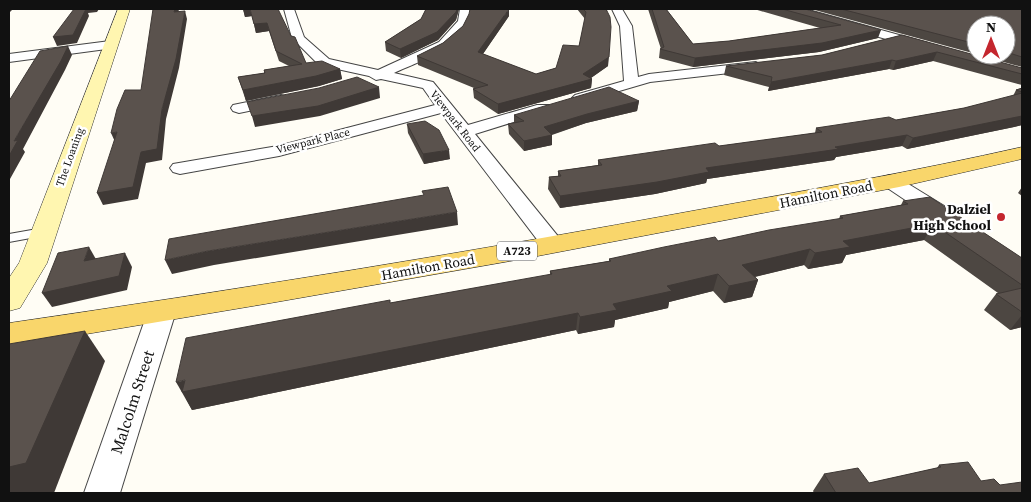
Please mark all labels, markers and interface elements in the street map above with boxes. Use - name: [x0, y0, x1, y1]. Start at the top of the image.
- north arrow: [966, 15, 1016, 65]
- text: N: [986, 17, 996, 37]
- street label: Viewpark Road: [426, 87, 484, 155]
- street label: Viewpark Place: [275, 124, 352, 157]
- street label: The Loaning: [52, 125, 88, 189]
- street label: Hamilton Road: [778, 175, 874, 213]
- place label: Dalziel High School: [913, 199, 991, 235]
- marker: Dalziel High School: [995, 211, 1007, 223]
- road number: A723: [497, 242, 537, 260]
- street label: Hamilton Road: [380, 249, 476, 285]
- street label: Malcolm Street: [105, 347, 159, 457]

